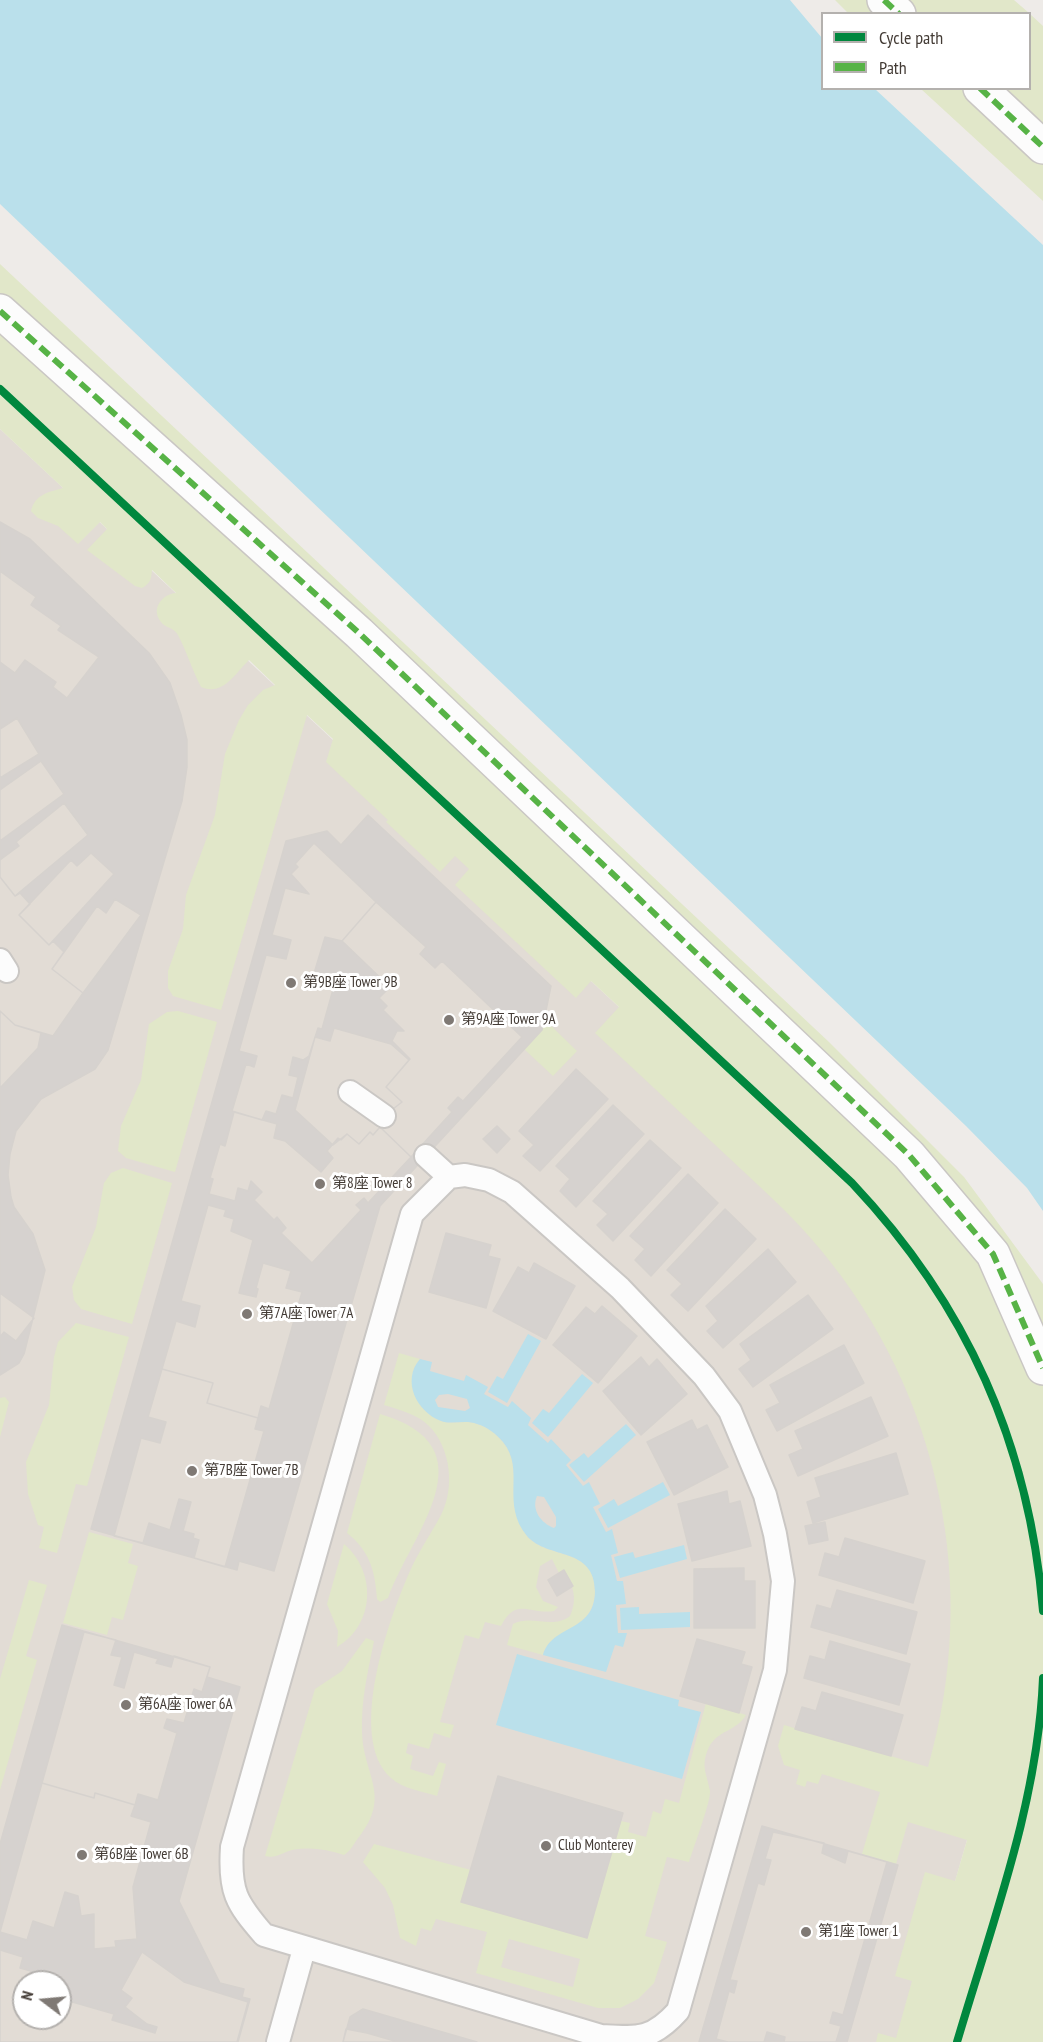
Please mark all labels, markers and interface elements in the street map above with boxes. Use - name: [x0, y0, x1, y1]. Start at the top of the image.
- legend: [821, 12, 1031, 90]
- text: Cycle path: [879, 26, 943, 49]
- text: Path: [879, 56, 907, 79]
- place label: 第9B座 Tower 9B: [303, 974, 398, 992]
- marker: 第9B座 Tower 9B: [284, 976, 298, 990]
- place label: 第9A座 Tower 9A: [461, 1011, 556, 1029]
- marker: 第9A座 Tower 9A: [442, 1013, 456, 1027]
- place label: 第8座 Tower 8: [332, 1175, 412, 1193]
- marker: 第8座 Tower 8: [313, 1177, 327, 1191]
- place label: 第7A座 Tower 7A: [259, 1305, 353, 1323]
- marker: 第7A座 Tower 7A: [240, 1307, 254, 1321]
- place label: 第7B座 Tower 7B: [204, 1462, 299, 1480]
- marker: 第7B座 Tower 7B: [185, 1464, 199, 1478]
- place label: 第6A座 Tower 6A: [138, 1696, 233, 1714]
- marker: 第6A座 Tower 6A: [119, 1698, 133, 1712]
- place label: Club Monterey: [558, 1837, 633, 1855]
- marker: Club Monterey: [539, 1839, 553, 1853]
- place label: 第6B座 Tower 6B: [94, 1846, 189, 1864]
- marker: 第6B座 Tower 6B: [75, 1848, 89, 1862]
- place label: 第1座 Tower 1: [818, 1923, 898, 1941]
- marker: 第1座 Tower 1: [799, 1925, 813, 1939]
- north arrow: [12, 1970, 72, 2030]
- text: N: [16, 1989, 37, 2003]

